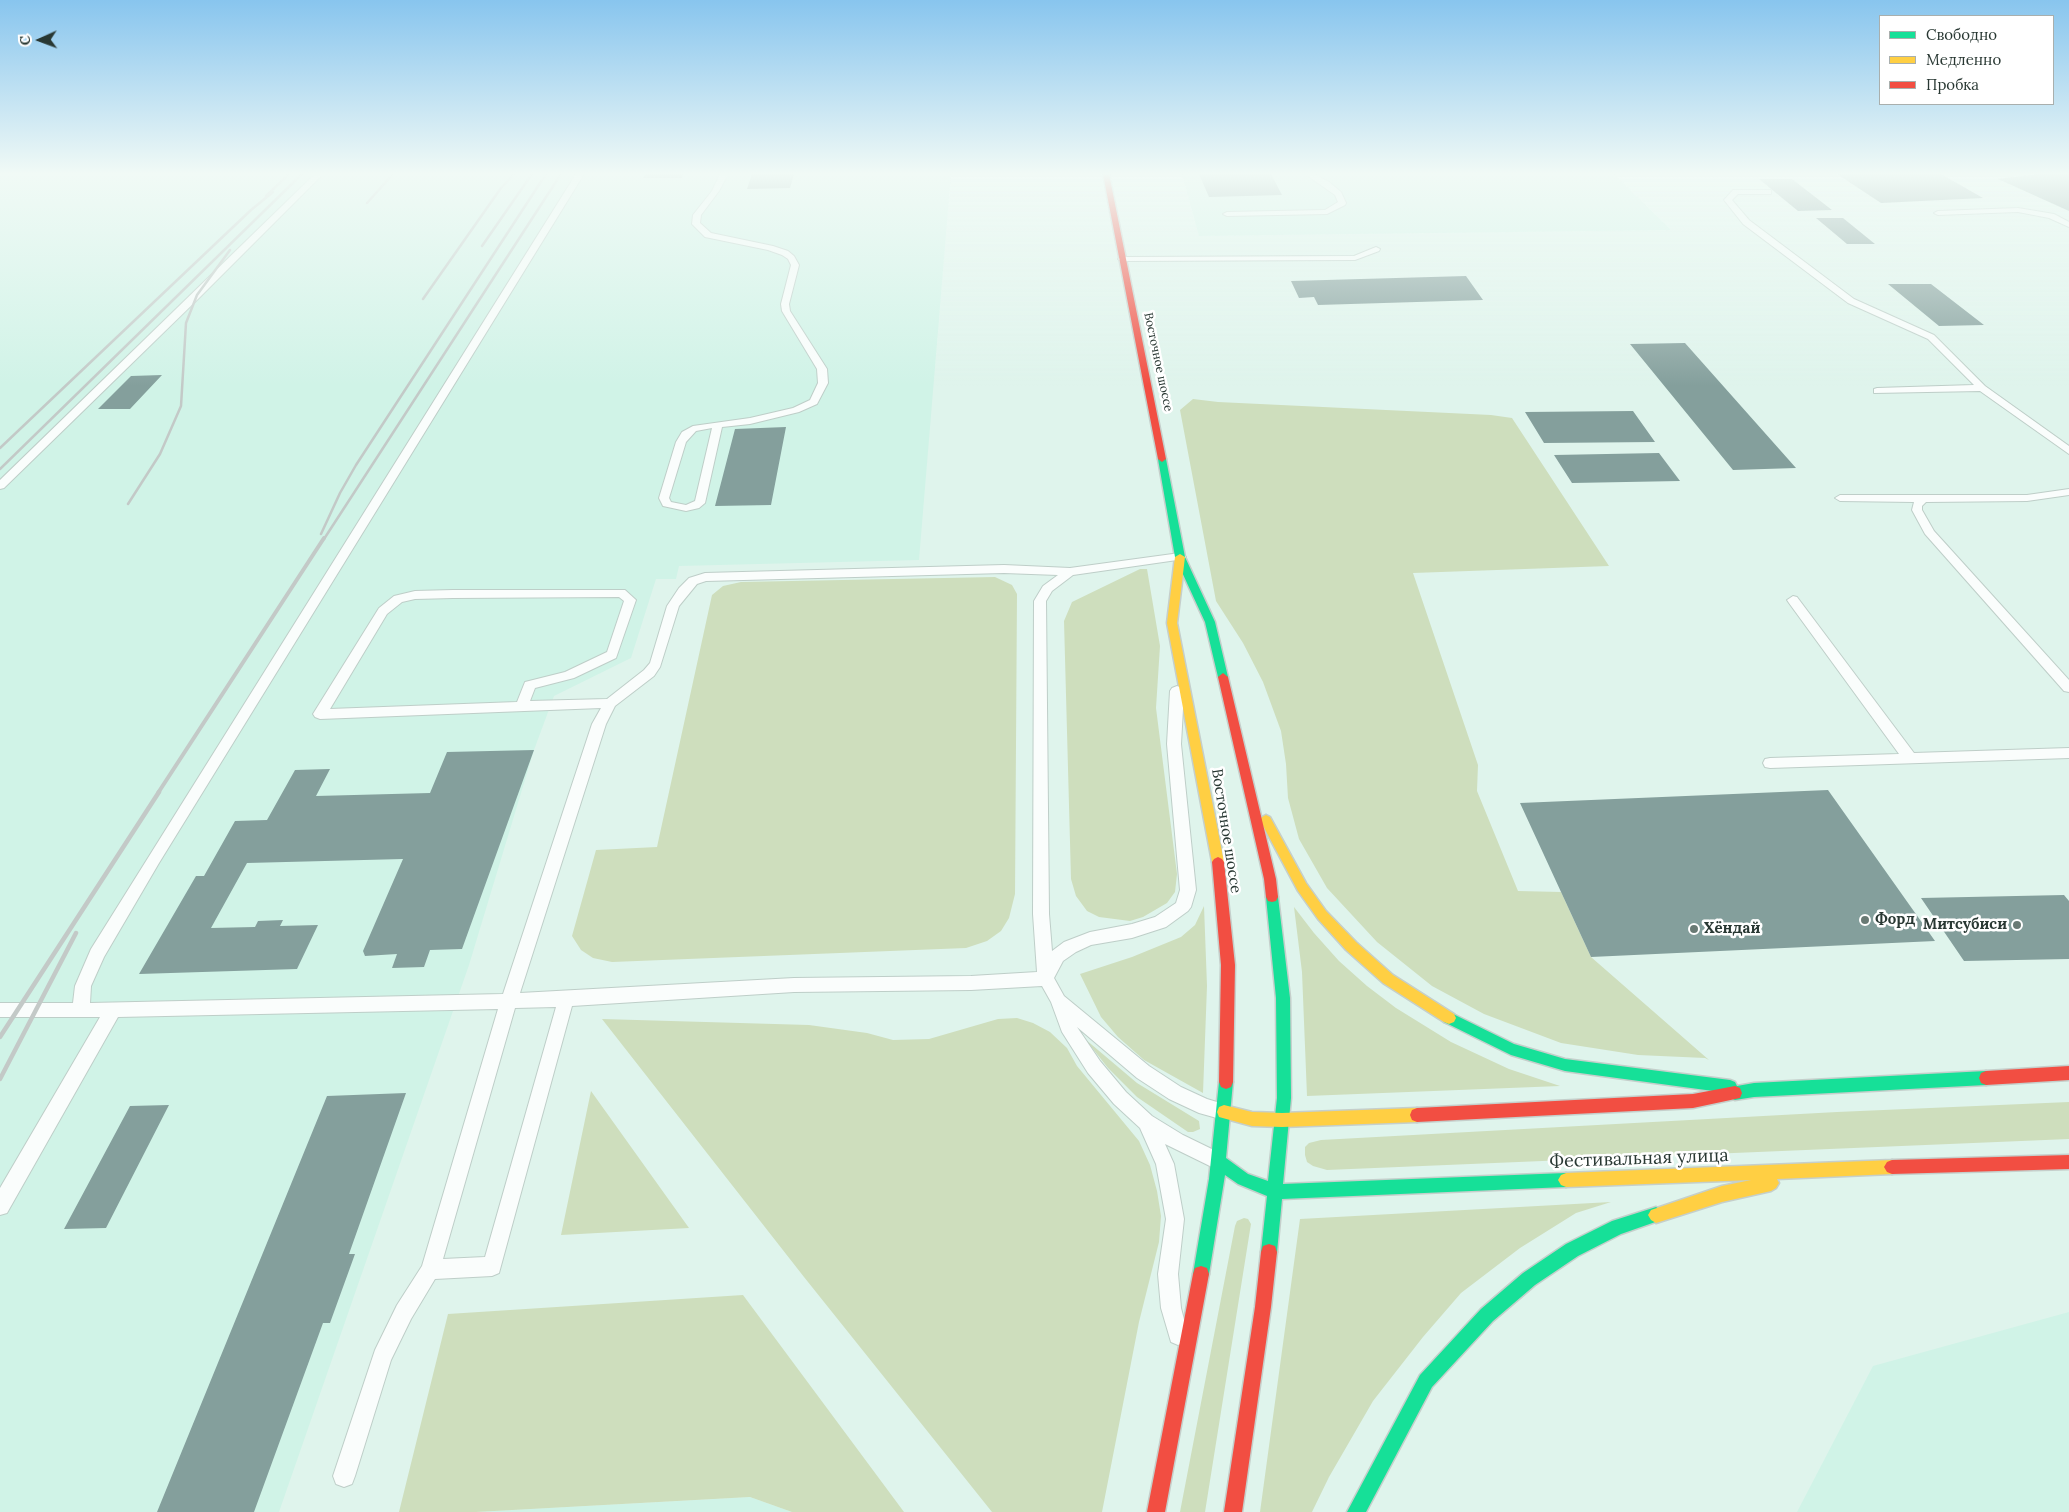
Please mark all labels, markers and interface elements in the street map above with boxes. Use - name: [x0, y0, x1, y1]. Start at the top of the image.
- north arrow: [15, 15, 65, 65]
- legend: [1879, 15, 2054, 105]
- text: Свободно: [1926, 25, 1997, 44]
- text: С: [16, 35, 34, 46]
- text: Медленно: [1926, 50, 2001, 69]
- text: Пробка: [1926, 75, 1979, 94]
- street label: Восточное шоссе: [1140, 311, 1176, 413]
- street label: Восточное шоссе: [1207, 767, 1245, 895]
- place label: Форд: [1875, 911, 1915, 929]
- marker: Форд: [1859, 914, 1871, 926]
- place label: Митсубиси: [1923, 916, 2007, 934]
- marker: Митсубиси: [2011, 919, 2023, 931]
- place label: Хёндай: [1704, 920, 1760, 938]
- marker: Хёндай: [1688, 923, 1700, 935]
- street label: Фестивальная улица: [1549, 1145, 1729, 1173]

